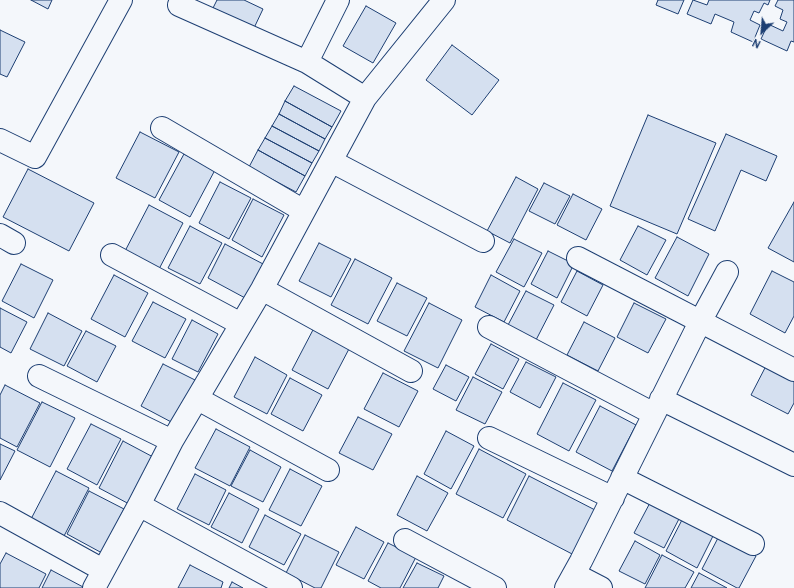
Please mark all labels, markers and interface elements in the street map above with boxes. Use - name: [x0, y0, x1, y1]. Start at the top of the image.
- north arrow: [742, 12, 782, 52]
- text: N: [750, 35, 763, 51]

